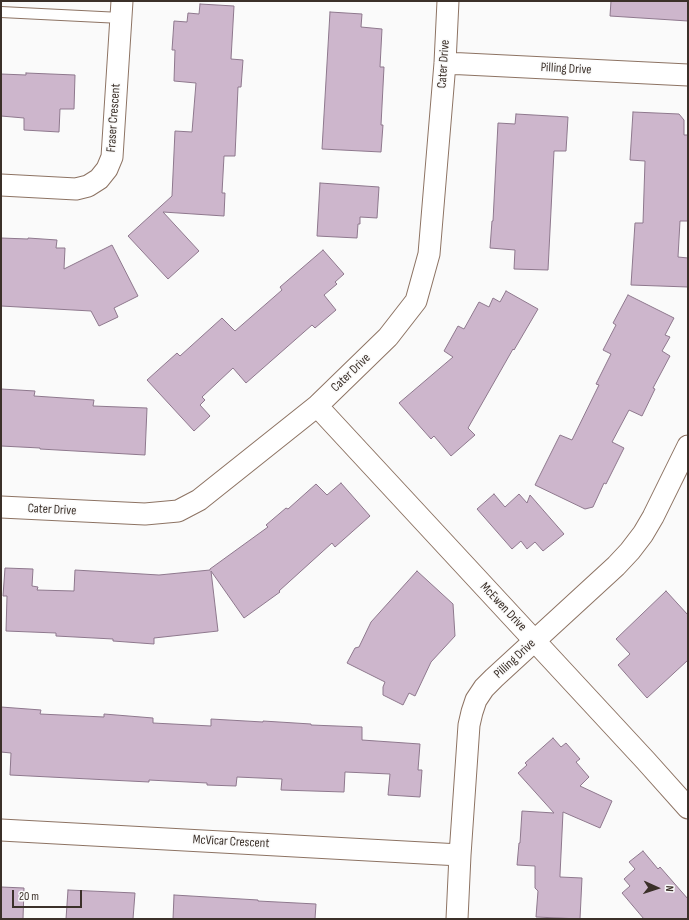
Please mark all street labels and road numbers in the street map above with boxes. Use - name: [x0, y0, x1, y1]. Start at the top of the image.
- street label: Cater Drive: [435, 39, 453, 89]
- street label: Pilling Drive: [540, 60, 592, 78]
- street label: Fraser Crescent: [104, 83, 124, 153]
- street label: Cater Drive: [328, 350, 374, 396]
- street label: Cater Drive: [27, 501, 77, 519]
- street label: McEwen Drive: [476, 579, 530, 635]
- street label: Pilling Drive: [491, 636, 539, 682]
- street label: McVicar Crescent: [192, 832, 270, 852]

